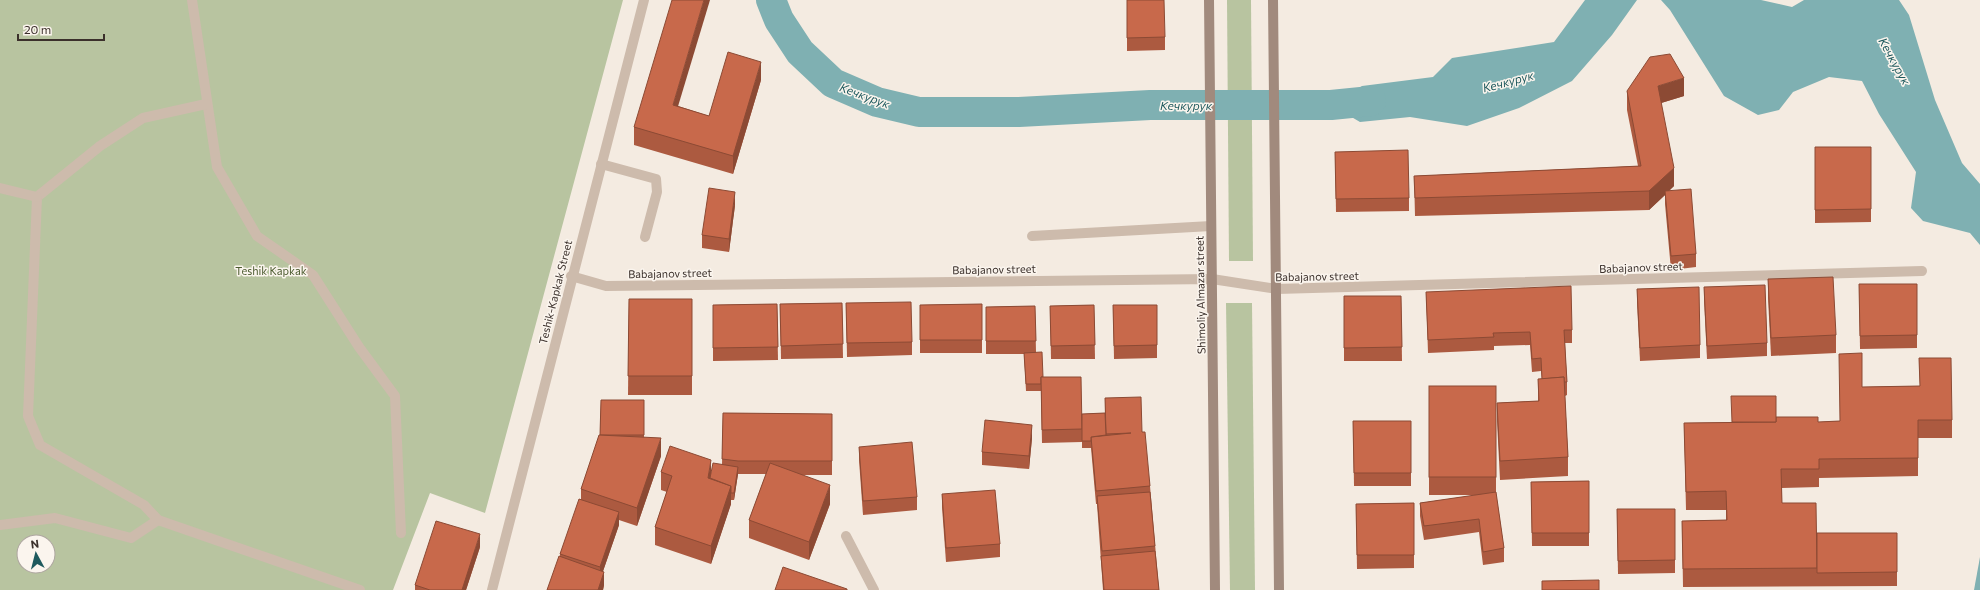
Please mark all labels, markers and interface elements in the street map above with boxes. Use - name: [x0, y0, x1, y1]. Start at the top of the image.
- scale bar: [18, 16, 104, 42]
- text: 20 m: [24, 22, 51, 36]
- water label: Кечкурук: [1876, 35, 1914, 88]
- water label: Кечкурук: [1481, 67, 1536, 95]
- water label: Кечкурук: [838, 80, 892, 111]
- water label: Кечкурук: [1160, 98, 1213, 112]
- street label: Shimoliy Almazar street: [1192, 235, 1208, 354]
- street label: Teshik-Kapkak Street: [536, 238, 574, 346]
- street label: Babajanov street: [1599, 259, 1684, 275]
- street label: Babajanov street: [952, 262, 1037, 276]
- park label: Teshik Kapkak: [235, 264, 307, 277]
- street label: Babajanov street: [628, 266, 713, 280]
- street label: Babajanov street: [1275, 269, 1360, 283]
- north arrow: [16, 534, 56, 574]
- text: N: [30, 537, 40, 551]

